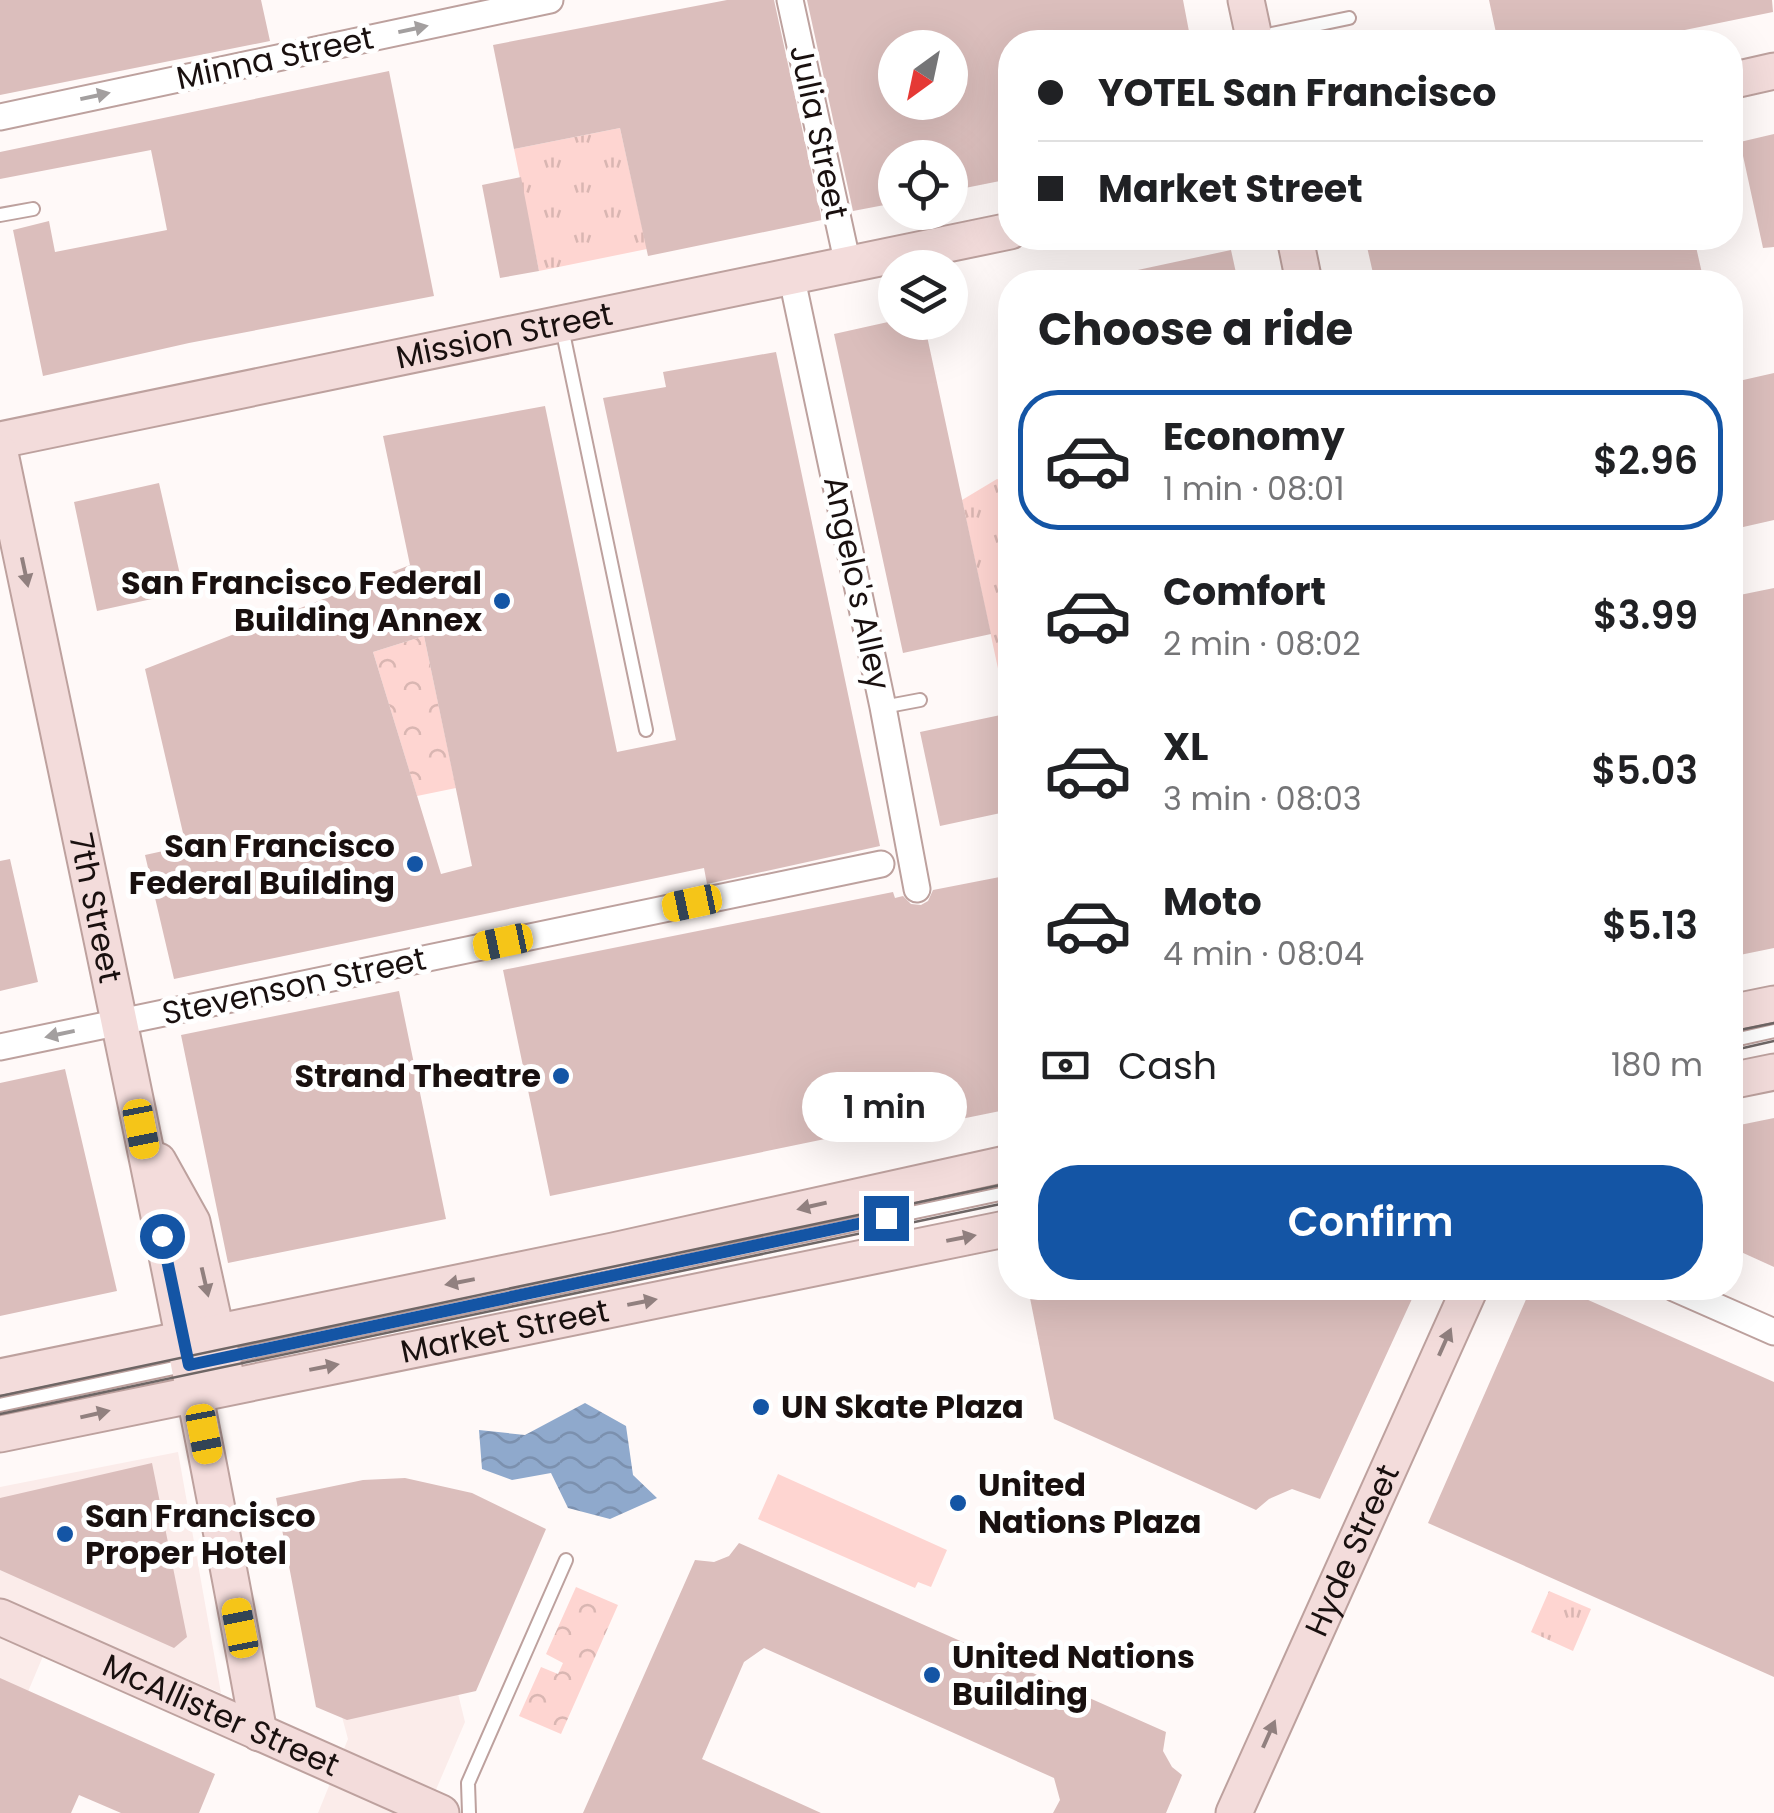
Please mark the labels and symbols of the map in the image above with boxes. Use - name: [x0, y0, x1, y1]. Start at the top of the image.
- street label: Minna Street: [172, 15, 378, 100]
- one-way arrow: [398, 21, 429, 36]
- north arrow: [878, 30, 968, 120]
- street label: Julia Street: [779, 41, 860, 223]
- one-way arrow: [80, 88, 111, 103]
- street label: Mission Street: [392, 291, 616, 379]
- street label: Angelo's Alley: [813, 472, 902, 694]
- one-way arrow: [17, 557, 33, 588]
- place label: San Francisco Federal Building Annex: [121, 560, 482, 642]
- marker: San Francisco Federal Building Annex: [491, 590, 513, 612]
- place label: San Francisco Federal Building: [129, 823, 395, 905]
- street label: 7th Street: [58, 829, 133, 987]
- marker: San Francisco Federal Building: [404, 853, 426, 875]
- car: [660, 882, 724, 924]
- car: [471, 921, 535, 963]
- street label: Stevenson Street: [158, 936, 430, 1035]
- one-way arrow: [44, 1027, 75, 1043]
- place label: Strand Theatre: [295, 1053, 541, 1098]
- marker: Strand Theatre: [550, 1065, 572, 1087]
- callout: 1 min: [804, 1073, 968, 1143]
- car: [121, 1097, 161, 1161]
- route end: [864, 1196, 909, 1241]
- one-way arrow: [796, 1199, 827, 1214]
- route start: [140, 1214, 185, 1259]
- one-way arrow: [946, 1230, 977, 1245]
- one-way arrow: [198, 1267, 214, 1298]
- one-way arrow: [444, 1275, 475, 1291]
- street label: Market Street: [396, 1287, 613, 1374]
- one-way arrow: [627, 1294, 658, 1310]
- one-way arrow: [1437, 1327, 1453, 1357]
- one-way arrow: [309, 1358, 340, 1374]
- place label: UN Skate Plaza: [781, 1384, 1024, 1429]
- marker: UN Skate Plaza: [750, 1396, 772, 1418]
- car: [184, 1402, 224, 1466]
- one-way arrow: [80, 1406, 111, 1421]
- street label: Hyde Street: [1293, 1457, 1410, 1643]
- place label: United Nations Plaza: [978, 1462, 1202, 1544]
- marker: United Nations Plaza: [947, 1492, 969, 1514]
- place label: San Francisco Proper Hotel: [85, 1493, 316, 1575]
- marker: San Francisco Proper Hotel: [54, 1523, 76, 1545]
- car: [220, 1596, 260, 1660]
- place label: United Nations Building: [952, 1634, 1195, 1716]
- street label: McAllister Street: [96, 1643, 347, 1787]
- marker: United Nations Building: [921, 1664, 943, 1686]
- one-way arrow: [1261, 1719, 1277, 1749]

